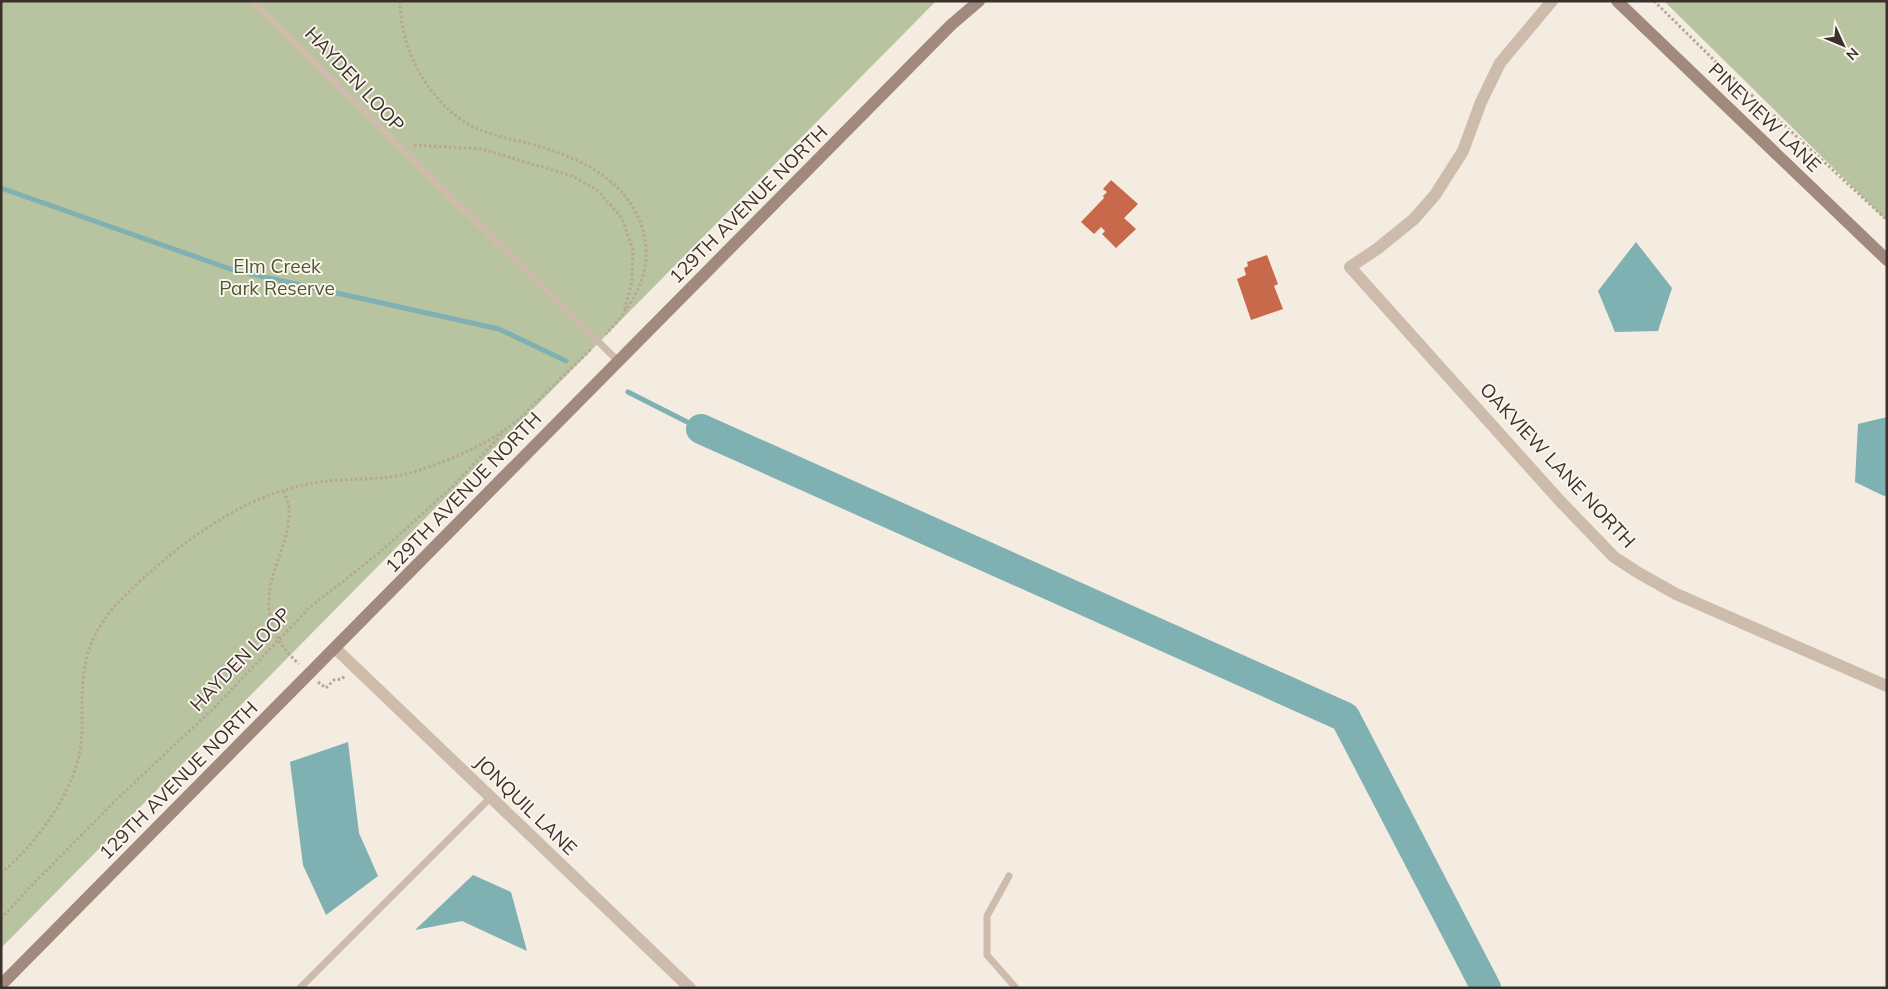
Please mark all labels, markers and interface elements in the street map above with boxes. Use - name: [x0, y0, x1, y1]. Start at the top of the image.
- north arrow: [1818, 20, 1868, 70]
- street label: HAYDEN LOOP: [300, 21, 410, 137]
- text: N: [1842, 44, 1862, 64]
- street label: PINEVIEW LANE: [1704, 57, 1826, 177]
- street label: 129TH AVENUE NORTH: [664, 120, 832, 288]
- park label: Elm Creek Park Reserve: [219, 254, 335, 300]
- street label: OAKVIEW LANE NORTH: [1475, 377, 1641, 553]
- street label: 129TH AVENUE NORTH: [380, 407, 546, 577]
- street label: HAYDEN LOOP: [184, 602, 296, 716]
- street label: 129TH AVENUE NORTH: [94, 696, 262, 864]
- street label: JONQUIL LANE: [470, 750, 582, 860]

